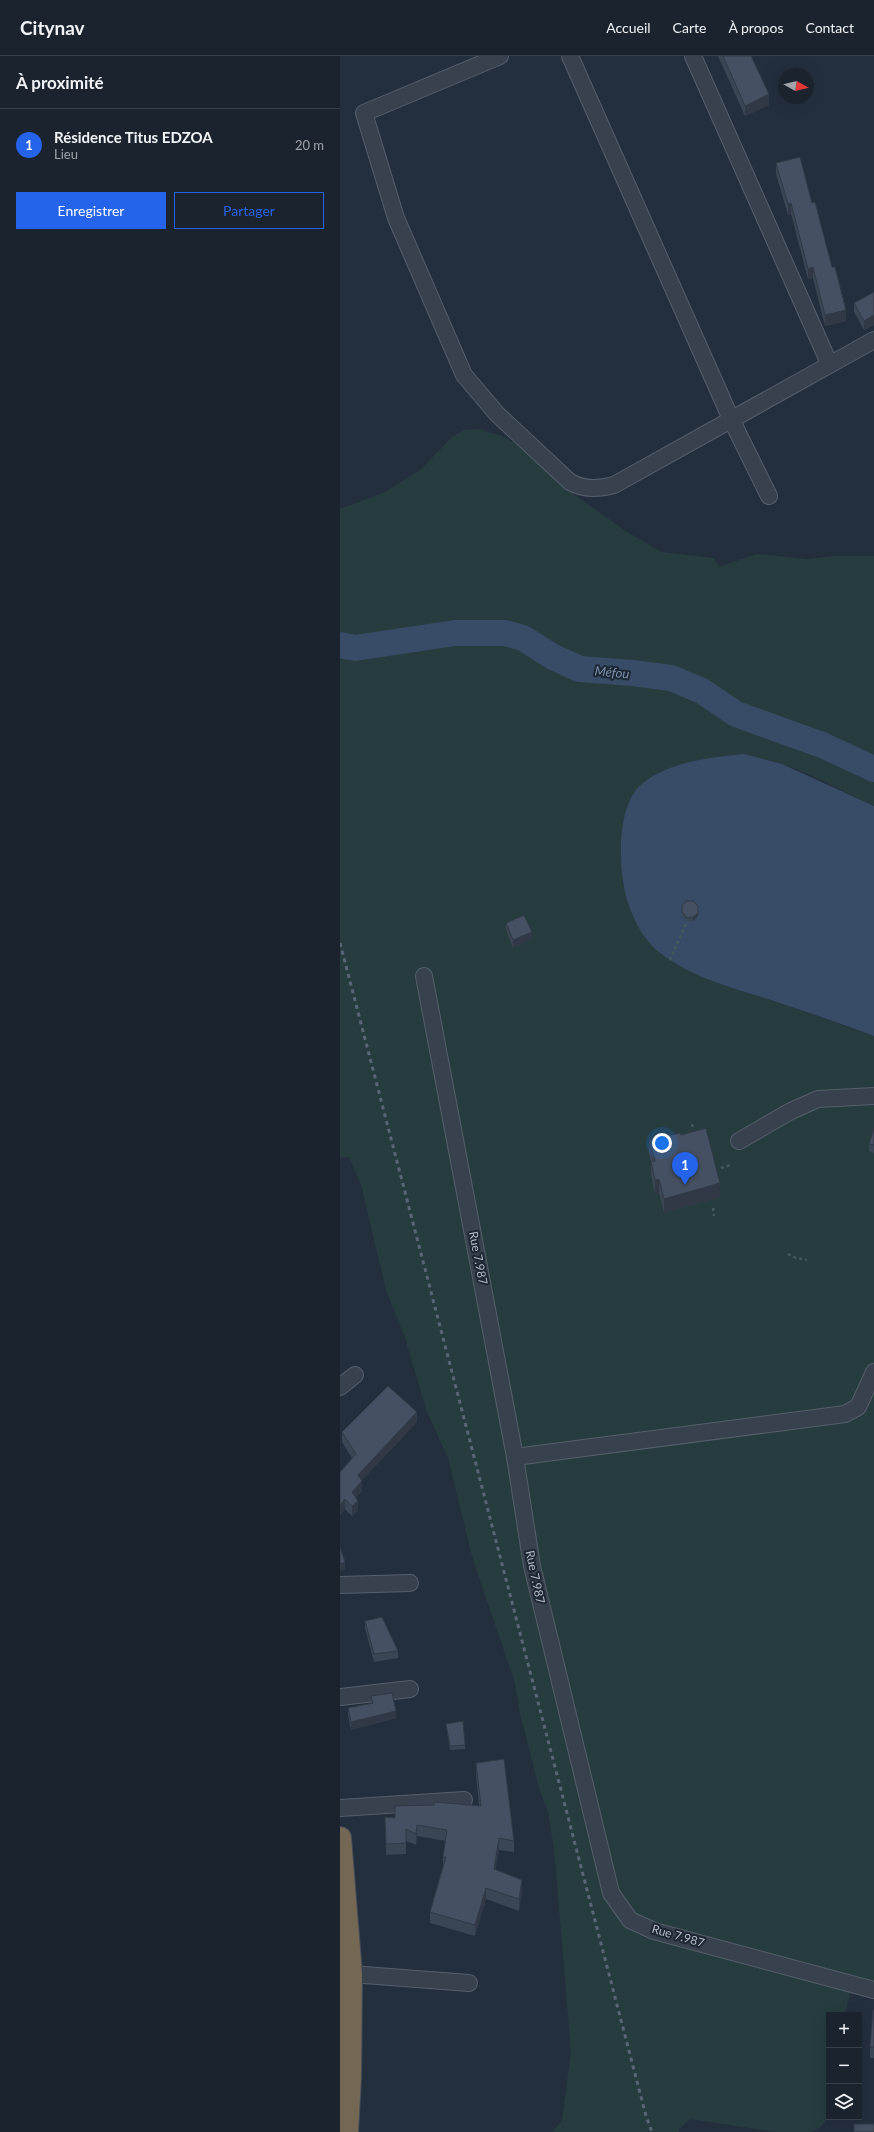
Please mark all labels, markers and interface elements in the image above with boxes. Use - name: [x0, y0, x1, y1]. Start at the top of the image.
- text: Citynav: [20, 16, 85, 39]
- text: Accueil: [606, 19, 651, 36]
- text: Carte: [673, 19, 706, 36]
- text: À propos: [728, 19, 783, 36]
- text: Contact: [805, 19, 854, 36]
- north arrow: [778, 68, 814, 104]
- text: À proximité: [16, 72, 104, 93]
- text: Résidence Titus EDZOA: [54, 128, 213, 146]
- text: 1: [25, 137, 33, 153]
- text: 20 m: [295, 137, 324, 153]
- text: Lieu: [54, 146, 78, 162]
- button: Enregistrer: [16, 192, 166, 229]
- button: Partager: [174, 192, 324, 229]
- water label: Méfou: [594, 662, 630, 682]
- your location: [652, 1133, 672, 1153]
- pin: 1: [672, 1152, 698, 1185]
- street label: Rue 7.987: [466, 1230, 491, 1286]
- street label: Rue 7.987: [523, 1549, 548, 1605]
- street label: Rue 7.987: [650, 1921, 706, 1950]
- map controls: [826, 2012, 862, 2120]
- button: +: [826, 2012, 862, 2048]
- button: −: [826, 2048, 862, 2084]
- button: layers: [826, 2084, 862, 2120]

